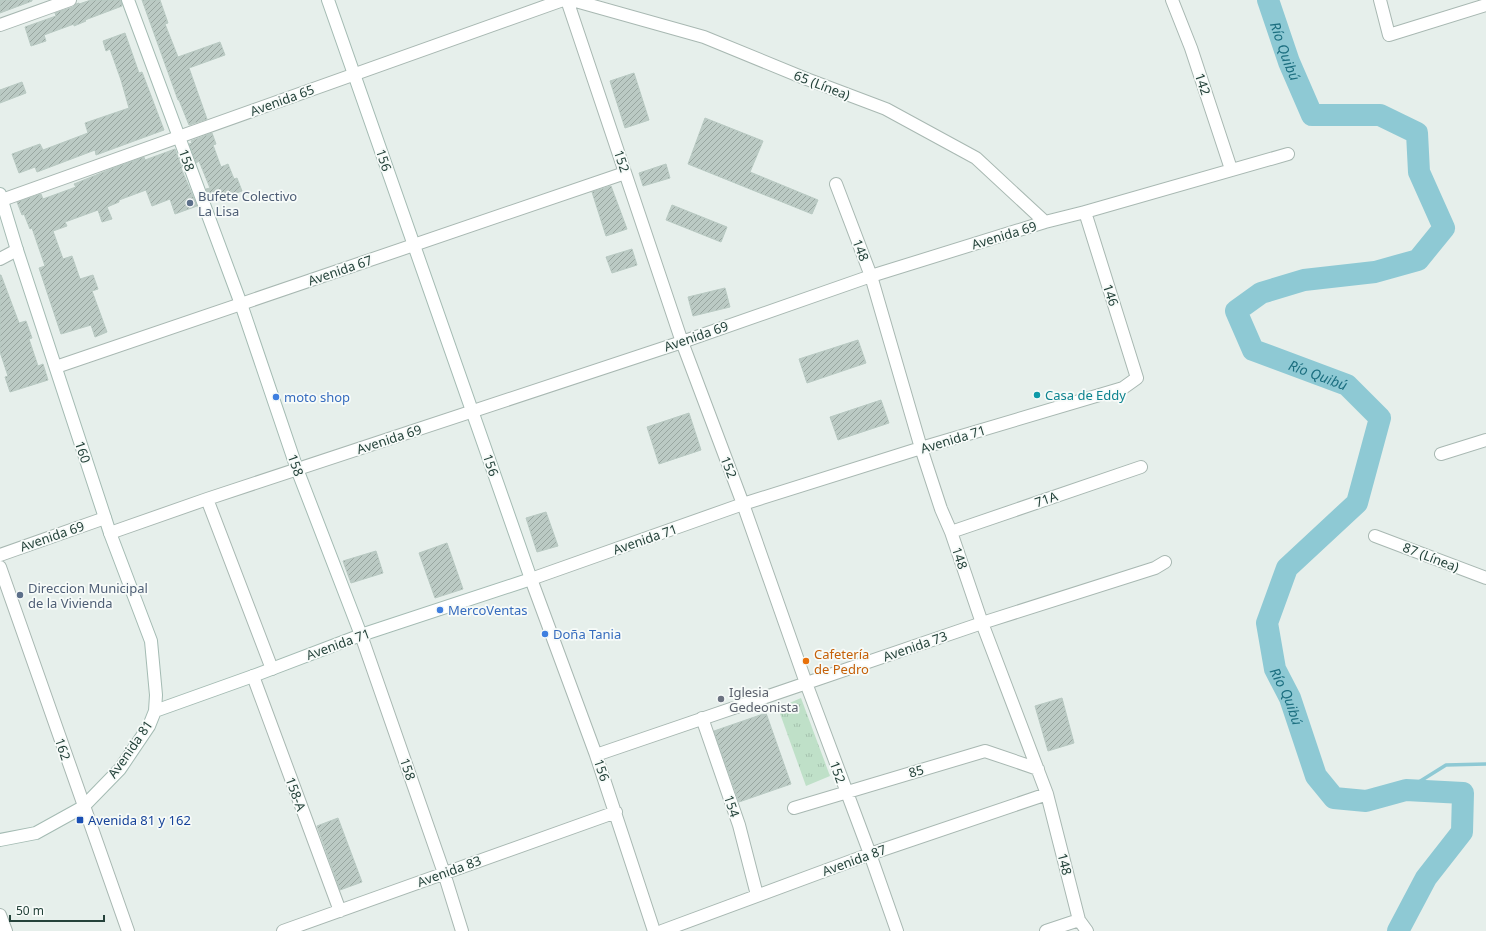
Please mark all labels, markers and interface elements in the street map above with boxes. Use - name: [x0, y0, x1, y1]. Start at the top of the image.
- water label: Río Quibú: [1267, 19, 1305, 83]
- street label: 65 (Línea): [791, 66, 853, 104]
- street label: 142: [1191, 71, 1215, 97]
- street label: Avenida 65: [247, 80, 317, 120]
- street label: 158: [175, 146, 199, 174]
- street label: 156: [372, 147, 396, 173]
- street label: 152: [610, 148, 634, 174]
- place label: Bufete Colectivo La Lisa: [198, 187, 297, 220]
- marker: Bufete Colectivo La Lisa: [185, 198, 195, 208]
- street label: Avenida 69: [969, 217, 1039, 253]
- street label: 148: [849, 236, 873, 264]
- street label: Avenida 67: [305, 251, 375, 289]
- street label: 146: [1099, 282, 1123, 308]
- street label: Avenida 69: [661, 317, 731, 355]
- water label: Río Quibú: [1286, 355, 1350, 394]
- place label: Casa de Eddy: [1045, 386, 1126, 404]
- place label: moto shop: [284, 388, 350, 406]
- marker: Casa de Eddy: [1032, 390, 1042, 400]
- marker: moto shop: [271, 392, 281, 402]
- street label: Avenida 69: [354, 420, 424, 458]
- street label: Avenida 71: [918, 421, 988, 457]
- street label: 160: [71, 439, 95, 465]
- street label: 158: [284, 451, 308, 479]
- street label: 156: [479, 452, 503, 478]
- street label: 152: [717, 453, 741, 481]
- street label: 71A: [1032, 486, 1061, 511]
- street label: Avenida 69: [17, 517, 87, 555]
- street label: Avenida 71: [610, 520, 680, 558]
- street label: 87 (Línea): [1400, 538, 1462, 576]
- street label: 148: [948, 545, 972, 571]
- place label: Direccion Municipal de la Vivienda: [28, 579, 148, 612]
- marker: Direccion Municipal de la Vivienda: [15, 590, 25, 600]
- place label: MercoVentas: [448, 601, 527, 619]
- marker: MercoVentas: [435, 605, 445, 615]
- street label: Avenida 71: [303, 624, 373, 664]
- place label: Doña Tania: [553, 625, 621, 643]
- street label: Avenida 73: [880, 627, 950, 665]
- marker: Doña Tania: [540, 629, 550, 639]
- place label: Cafetería de Pedro: [814, 645, 869, 678]
- marker: Cafetería de Pedro: [801, 656, 811, 666]
- water label: Río Quibú: [1266, 664, 1308, 727]
- place label: Iglesia Gedeonista: [729, 683, 799, 716]
- marker: Iglesia Gedeonista: [716, 694, 726, 704]
- street label: Avenida 81: [103, 716, 157, 782]
- street label: 162: [51, 736, 75, 762]
- street label: 158: [396, 756, 420, 782]
- street label: 156: [590, 757, 614, 783]
- street label: 152: [826, 758, 850, 786]
- street label: 85: [906, 760, 926, 782]
- street label: 158-A: [282, 775, 311, 814]
- street label: 154: [720, 793, 744, 820]
- place label: Avenida 81 y 162: [88, 811, 191, 829]
- marker: Avenida 81 y 162: [75, 815, 85, 825]
- street label: Avenida 87: [819, 840, 889, 880]
- street label: Avenida 83: [414, 851, 484, 891]
- street label: 148: [1054, 851, 1076, 877]
- scale bar: [10, 897, 104, 923]
- text: 50 m: [16, 902, 44, 919]

